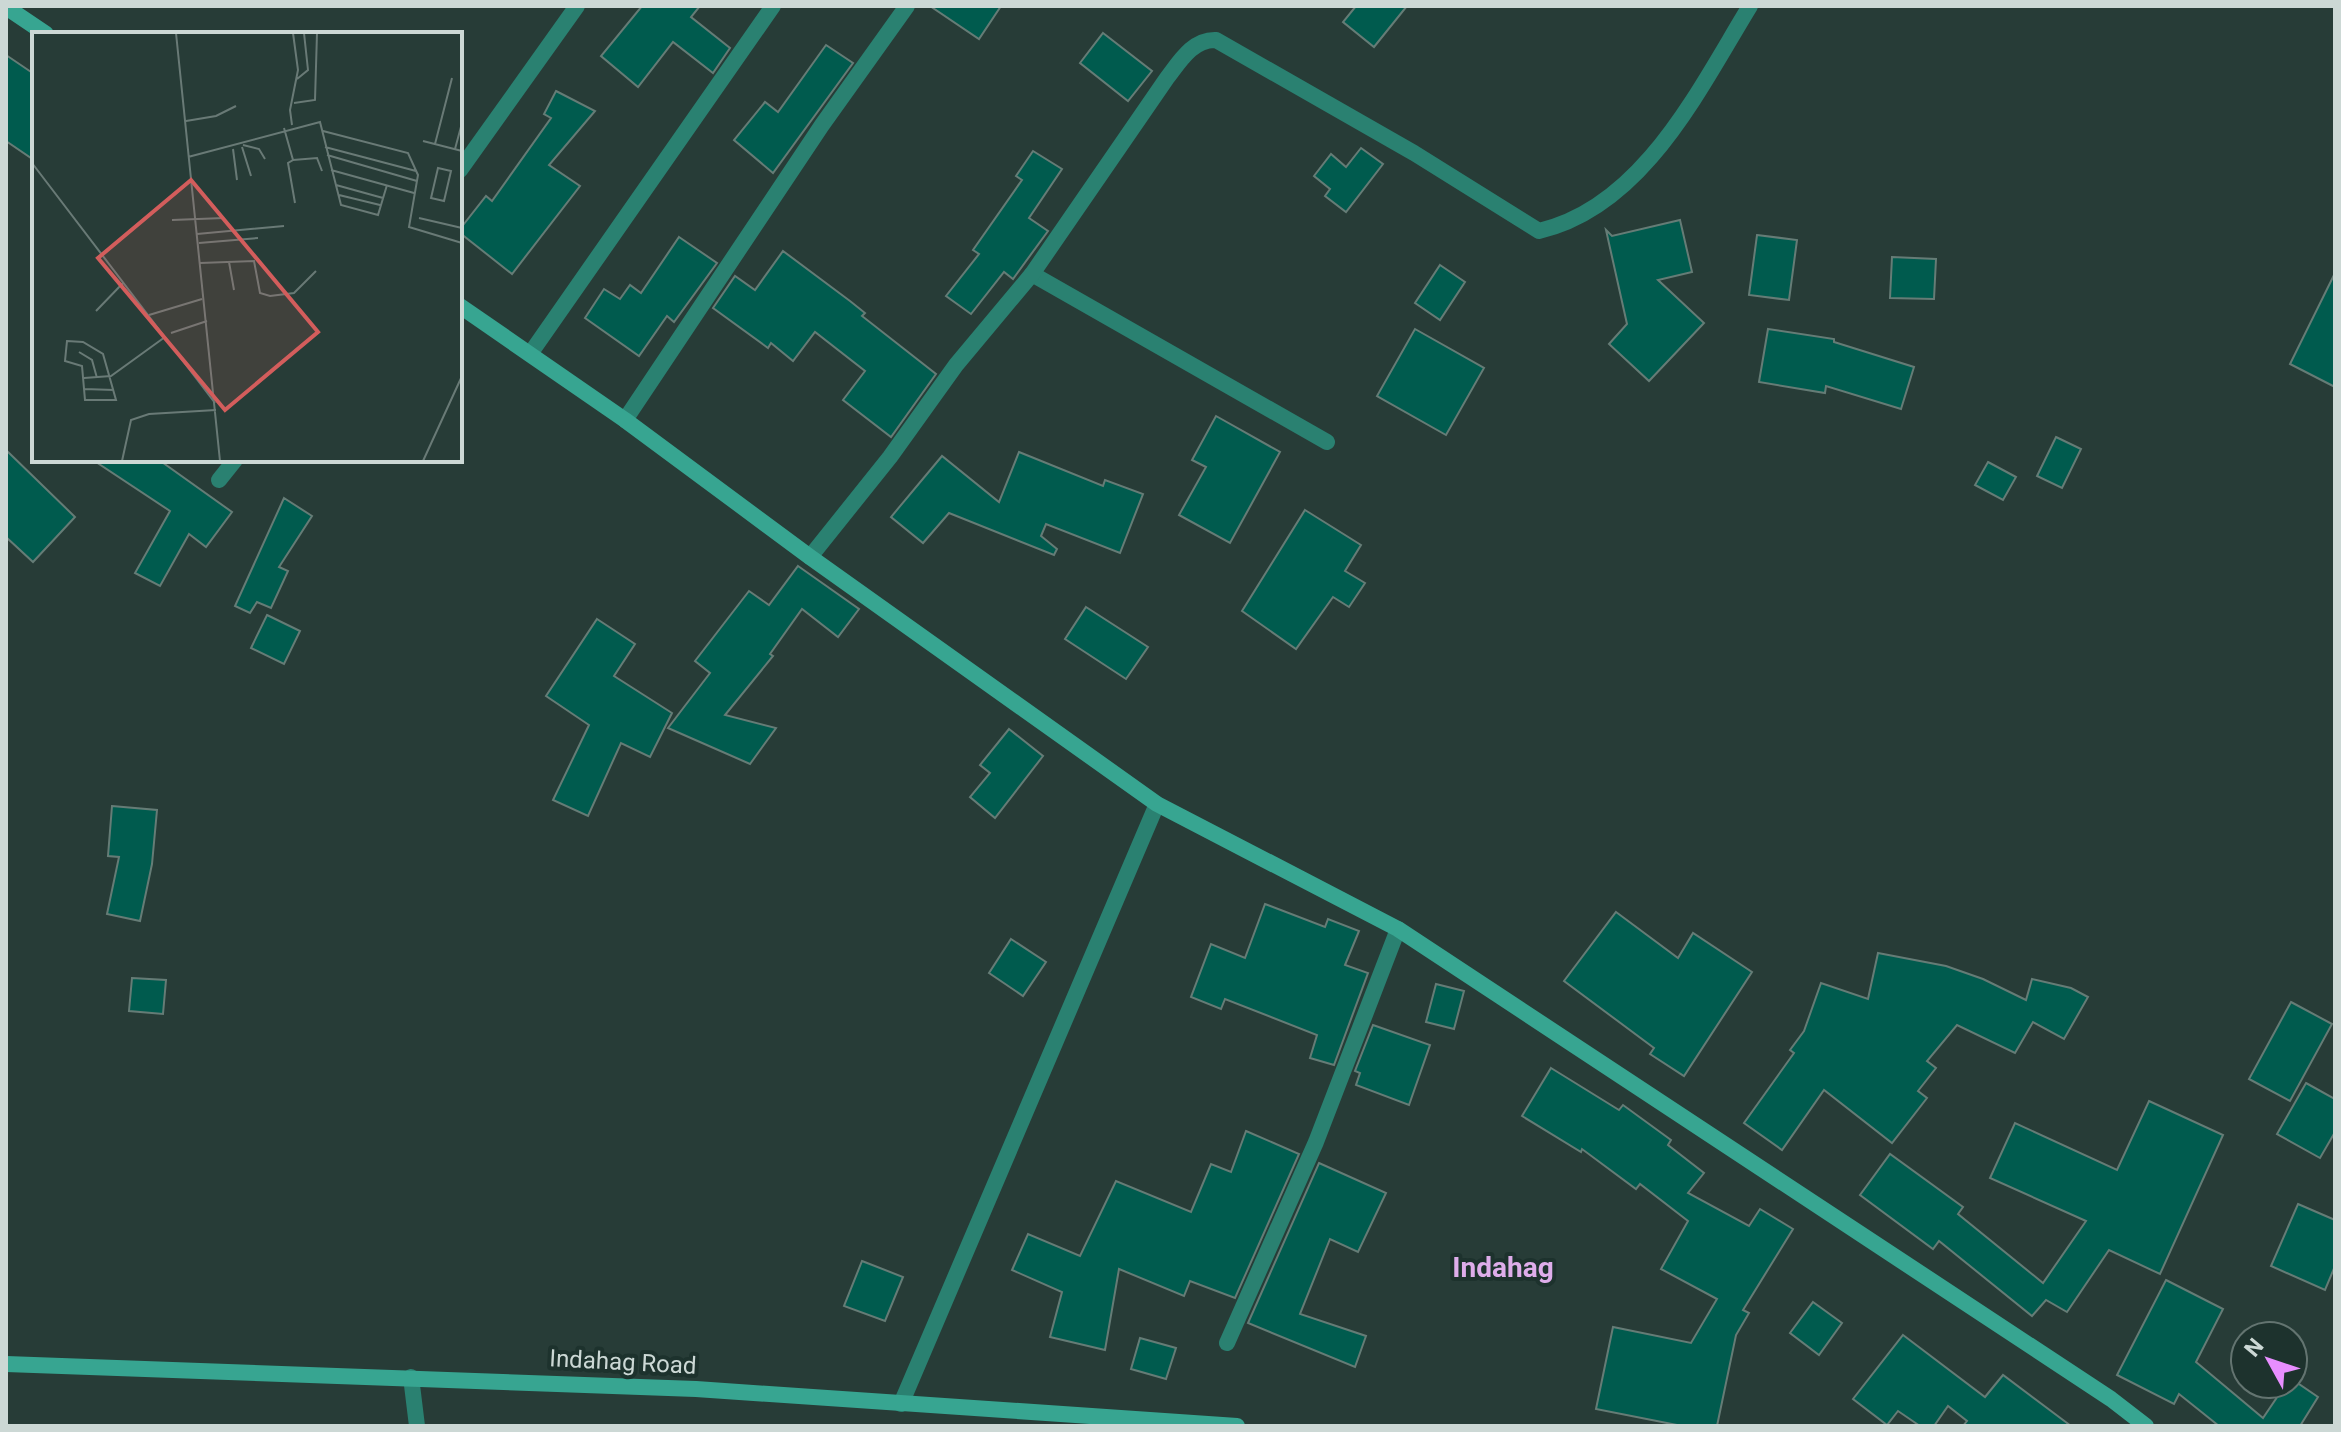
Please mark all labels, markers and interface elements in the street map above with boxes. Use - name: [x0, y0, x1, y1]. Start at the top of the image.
- inset map: [32, 32, 462, 462]
- district label: Indahag: [1452, 1251, 1554, 1284]
- north arrow: [2229, 1320, 2309, 1400]
- text: N: [2239, 1333, 2269, 1361]
- street label: Indahag Road: [549, 1344, 697, 1380]

